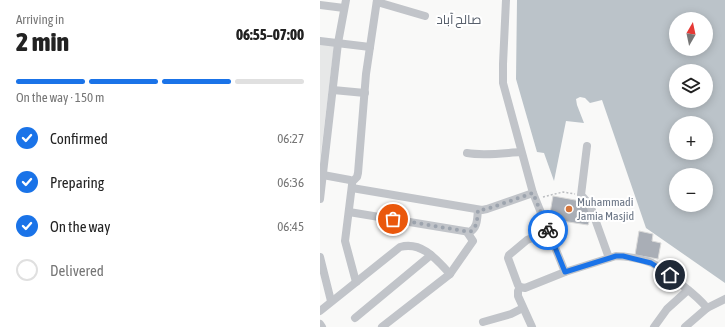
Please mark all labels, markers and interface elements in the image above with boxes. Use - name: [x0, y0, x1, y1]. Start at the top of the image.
- text: Arriving in: [16, 12, 64, 27]
- district label: صالح آباد: [436, 12, 482, 28]
- north arrow: [669, 12, 713, 56]
- map controls: [669, 12, 713, 212]
- text: 06:55–07:00: [236, 26, 304, 43]
- text: 2 min: [16, 27, 69, 57]
- button: layers: [669, 64, 713, 108]
- text: On the way · 150 m: [16, 90, 104, 105]
- button: +: [669, 116, 713, 160]
- icon: check: [16, 127, 38, 149]
- text: Confirmed: [50, 130, 108, 147]
- text: 06:27: [277, 131, 304, 146]
- button: −: [669, 168, 713, 212]
- icon: check: [16, 171, 38, 193]
- text: Preparing: [50, 174, 104, 191]
- text: 06:36: [277, 175, 304, 190]
- place label: Muhammadi Jamia Masjid: [577, 195, 634, 223]
- pin: [376, 202, 410, 236]
- marker: Muhammadi Jamia Masjid: [564, 204, 574, 214]
- icon: bag: [382, 208, 404, 230]
- courier: [528, 210, 568, 250]
- icon: check: [16, 215, 38, 237]
- text: On the way: [50, 218, 111, 235]
- text: 06:45: [277, 219, 304, 234]
- icon: bike: [537, 219, 559, 241]
- pin: [653, 258, 687, 292]
- text: Delivered: [50, 262, 104, 279]
- icon: home: [659, 264, 681, 286]

